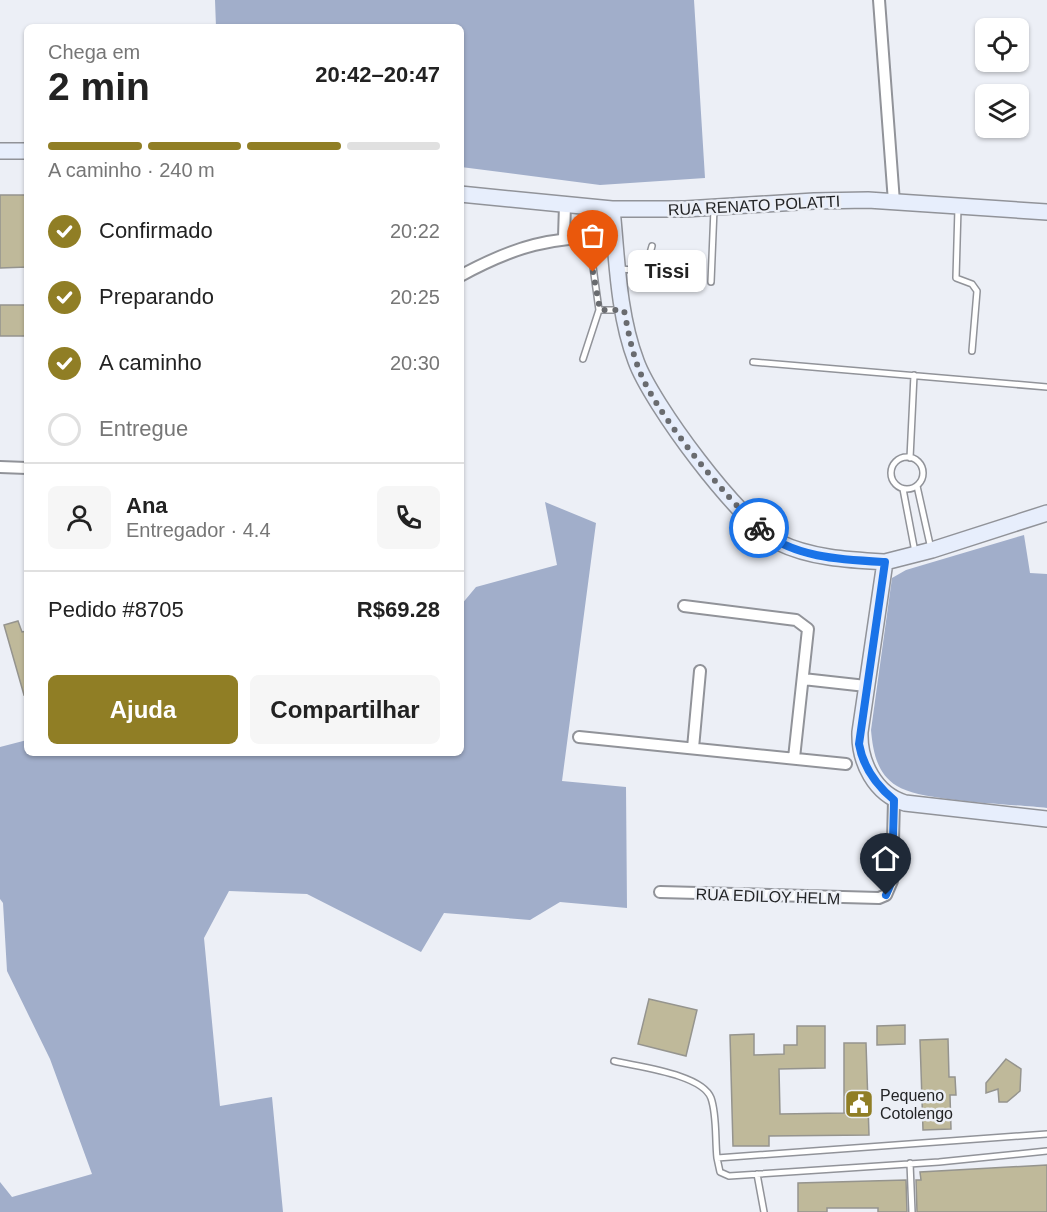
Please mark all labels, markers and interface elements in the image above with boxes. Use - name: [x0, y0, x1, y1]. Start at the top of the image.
- map controls: [975, 18, 1029, 138]
- button: locate: [975, 18, 1029, 72]
- text: Chega em: [48, 41, 140, 63]
- text: 20:42–20:47: [315, 62, 440, 87]
- text: 2 min: [48, 65, 150, 108]
- button: layers: [975, 84, 1029, 138]
- text: A caminho · 240 m: [48, 159, 215, 181]
- street label: RUA RENATO POLATTI: [667, 192, 841, 219]
- pin: [567, 210, 618, 272]
- icon: check: [48, 215, 81, 248]
- text: Confirmado: [99, 218, 213, 243]
- icon: bag: [576, 219, 609, 252]
- text: 20:22: [390, 220, 440, 242]
- callout: Tissi: [629, 251, 707, 293]
- text: Tissi: [644, 260, 690, 282]
- icon: check: [48, 281, 81, 314]
- text: Preparando: [99, 284, 214, 309]
- text: 20:25: [390, 286, 440, 308]
- icon: check: [48, 347, 81, 380]
- text: A caminho: [99, 350, 202, 375]
- text: 20:30: [390, 352, 440, 374]
- text: Entregue: [99, 416, 188, 441]
- button: person: [48, 486, 111, 549]
- button: phone: [377, 486, 440, 549]
- text: Ana: [126, 493, 168, 518]
- courier: [729, 498, 789, 558]
- icon: bike: [743, 512, 776, 545]
- text: Entregador · 4.4: [126, 519, 271, 541]
- text: Pedido #8705: [48, 597, 184, 622]
- text: R$69.28: [357, 597, 440, 622]
- button: Ajuda: [48, 675, 238, 744]
- button: Compartilhar: [250, 675, 440, 744]
- pin: [860, 833, 911, 895]
- icon: home: [869, 842, 902, 875]
- street label: RUA EDILOY HELM: [695, 885, 841, 908]
- place label: Pequeno Cotolengo: [880, 1087, 953, 1122]
- public building icon: Pequeno Cotolengo: [843, 1088, 875, 1120]

